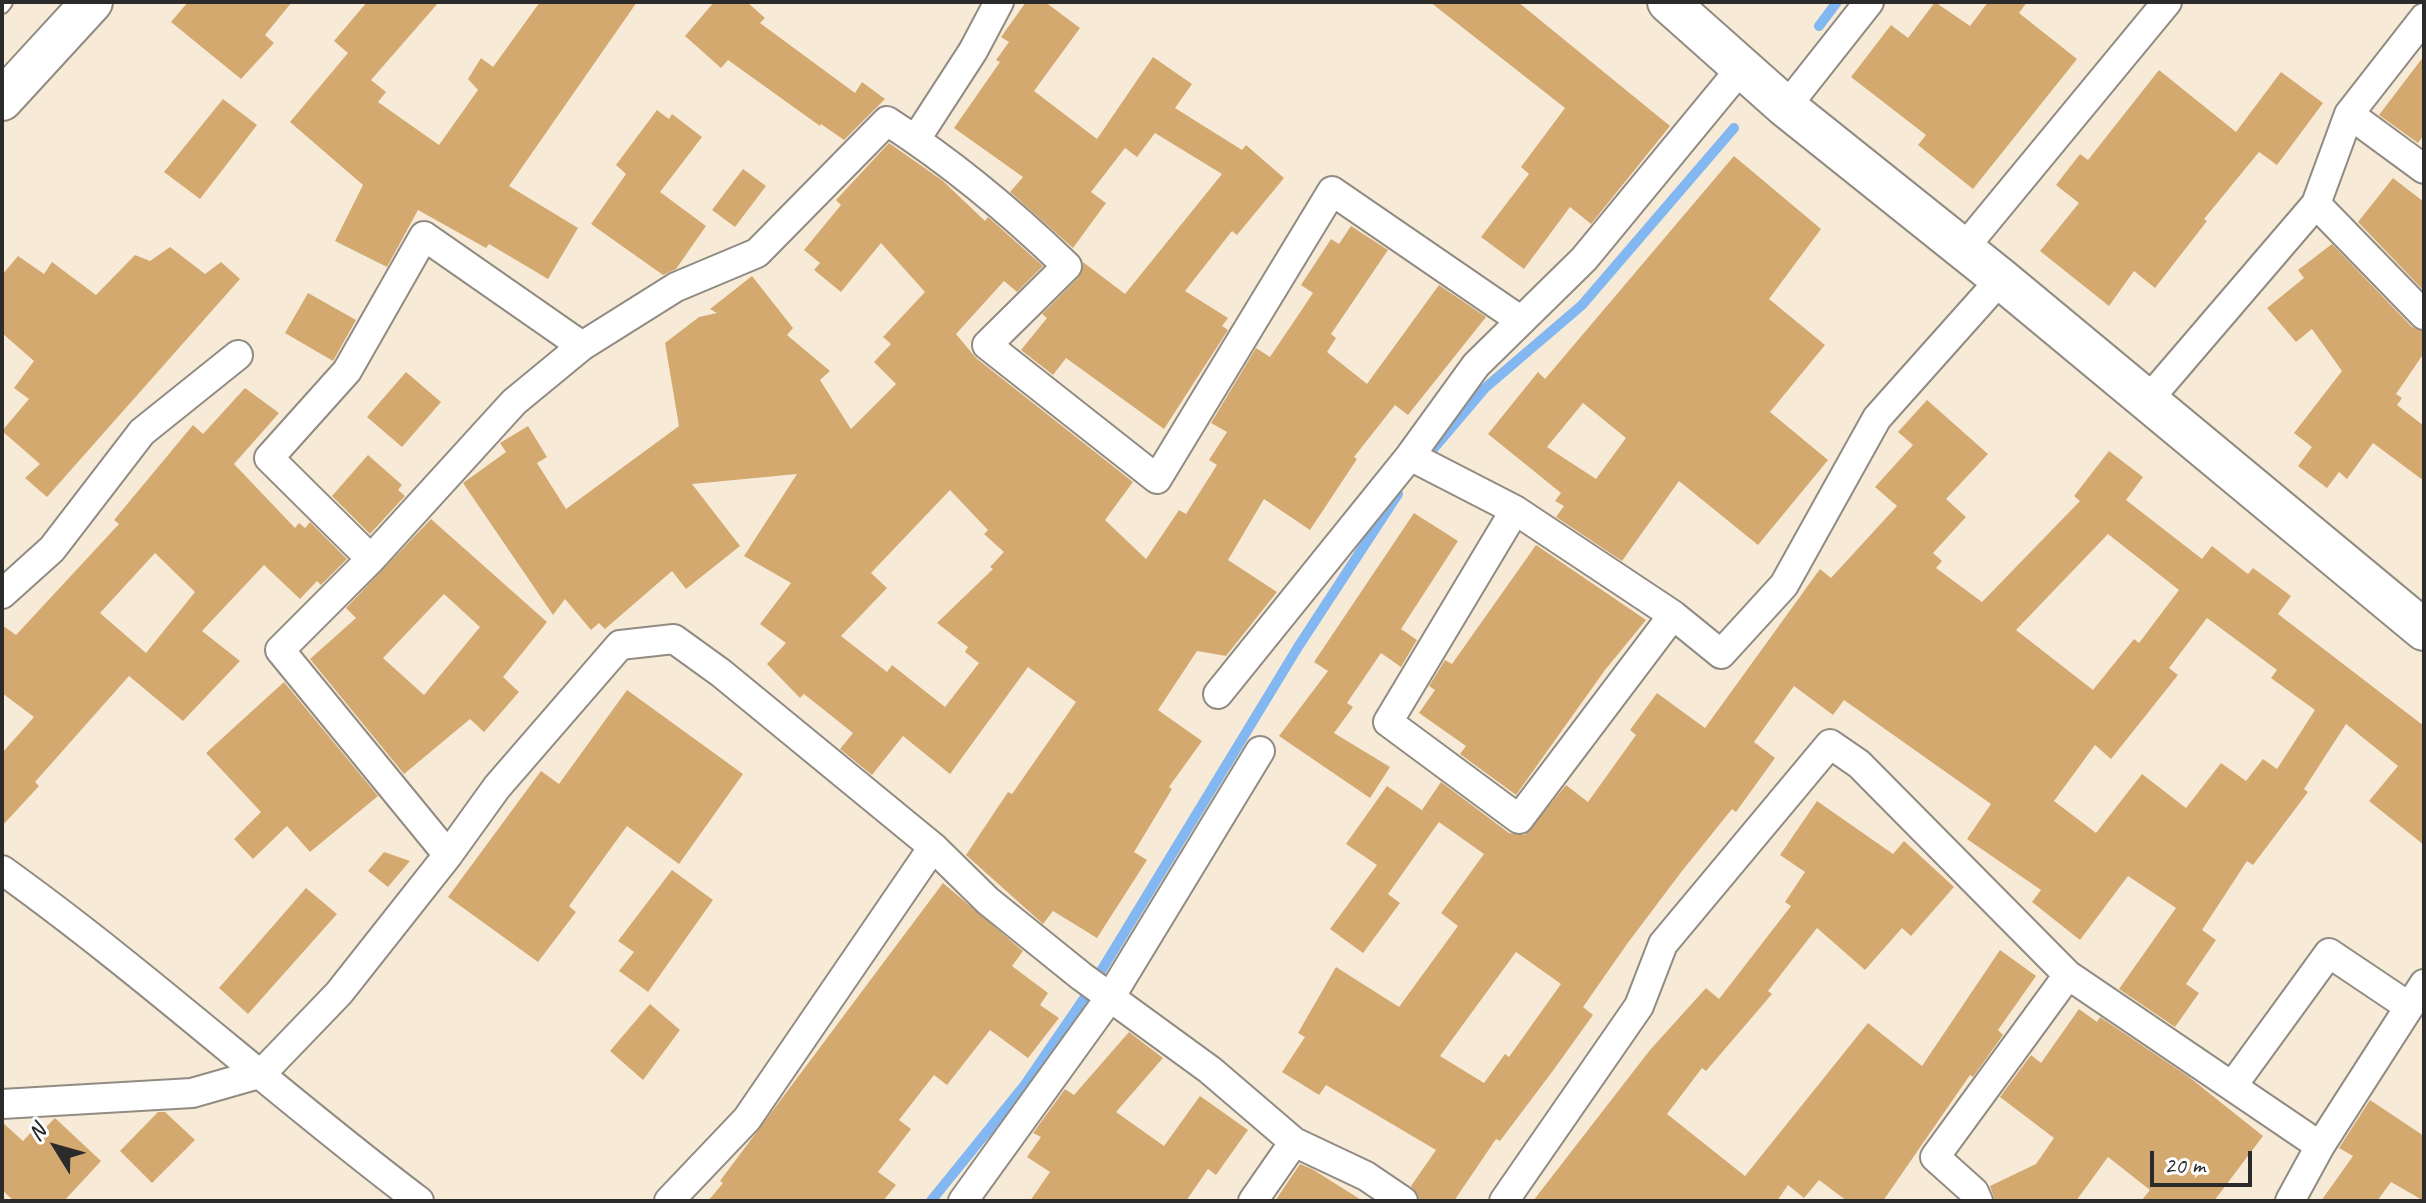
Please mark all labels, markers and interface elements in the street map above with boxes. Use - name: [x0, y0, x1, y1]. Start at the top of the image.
- north arrow: [16, 1107, 96, 1187]
- text: N: [22, 1119, 52, 1146]
- scale bar: [2154, 1135, 2256, 1185]
- text: 20 m: [2164, 1150, 2205, 1180]

